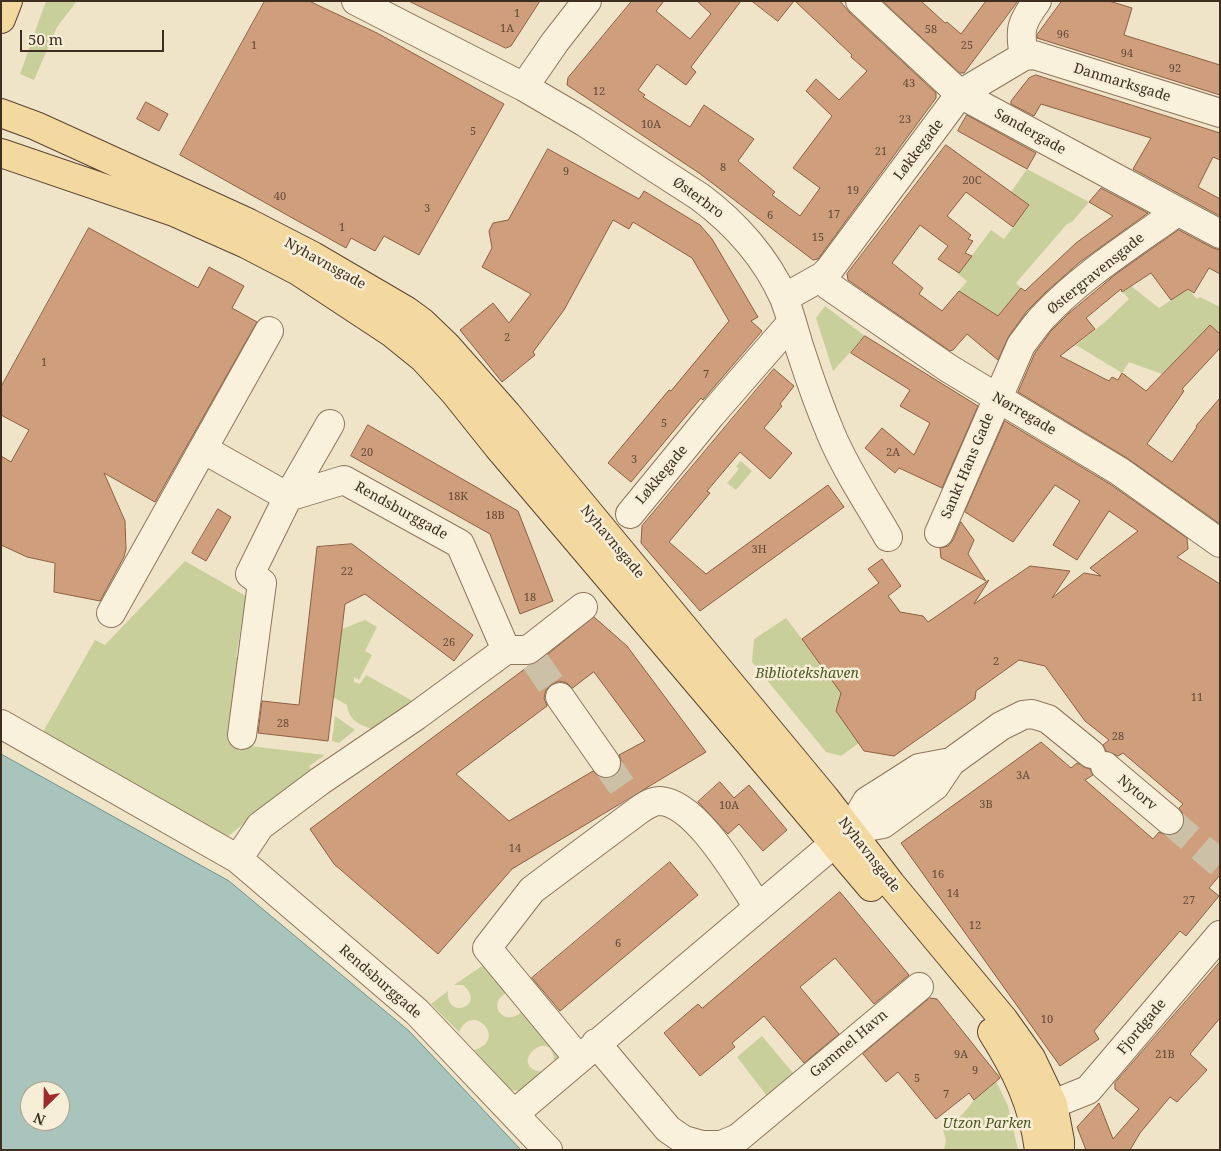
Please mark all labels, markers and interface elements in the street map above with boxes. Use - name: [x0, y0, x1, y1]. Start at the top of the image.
- house number: 1: [514, 7, 520, 21]
- scale bar: [22, 20, 166, 52]
- house number: 1A: [500, 22, 514, 36]
- house number: 58: [925, 23, 937, 37]
- house number: 96: [1057, 28, 1069, 42]
- text: 50 m: [28, 29, 63, 49]
- house number: 1: [251, 39, 257, 53]
- house number: 25: [961, 39, 973, 53]
- house number: 94: [1121, 47, 1133, 61]
- street label: Danmarksgade: [1071, 60, 1173, 106]
- house number: 92: [1169, 62, 1181, 76]
- house number: 43: [903, 77, 915, 91]
- house number: 12: [593, 85, 605, 99]
- street label: Søndergade: [991, 106, 1069, 158]
- house number: 23: [899, 113, 911, 127]
- street label: Løkkegade: [891, 116, 947, 184]
- house number: 10A: [641, 118, 661, 132]
- house number: 5: [470, 125, 476, 139]
- house number: 21: [875, 145, 887, 159]
- house number: 8: [720, 161, 726, 175]
- house number: 9: [563, 165, 569, 179]
- street label: Østerbro: [669, 174, 727, 222]
- house number: 20C: [962, 174, 982, 188]
- house number: 19: [847, 184, 859, 198]
- house number: 40: [274, 190, 286, 204]
- house number: 3: [424, 202, 430, 216]
- house number: 17: [828, 208, 840, 222]
- house number: 6: [767, 209, 773, 223]
- house number: 1: [339, 221, 345, 235]
- street label: Østergravensgade: [1044, 230, 1148, 318]
- house number: 15: [812, 231, 824, 245]
- street label: Nyhavnsgade: [281, 235, 369, 293]
- house number: 2: [504, 331, 510, 345]
- house number: 1: [41, 356, 47, 370]
- house number: 7: [703, 368, 709, 382]
- street label: Nørregade: [989, 389, 1059, 439]
- street label: Sankt Hans Gade: [938, 411, 998, 521]
- house number: 5: [661, 417, 667, 431]
- street label: Løkkegade: [632, 442, 692, 508]
- house number: 20: [361, 446, 373, 460]
- house number: 2A: [886, 446, 900, 460]
- house number: 3: [631, 453, 637, 467]
- street label: Rendsburggade: [352, 479, 450, 543]
- house number: 18K: [448, 490, 468, 504]
- street label: Nyhavnsgade: [577, 502, 647, 582]
- house number: 18B: [485, 509, 505, 523]
- house number: 3H: [752, 543, 766, 557]
- house number: 22: [341, 565, 353, 579]
- house number: 18: [524, 591, 536, 605]
- house number: 26: [443, 636, 455, 650]
- house number: 2: [993, 655, 999, 669]
- park label: Bibliotekshaven: [755, 666, 859, 682]
- house number: 11: [1191, 691, 1203, 705]
- house number: 28: [277, 717, 289, 731]
- house number: 28: [1112, 730, 1124, 744]
- house number: 3A: [1016, 769, 1030, 783]
- street label: Nytorv: [1114, 772, 1160, 814]
- house number: 3B: [979, 798, 993, 812]
- house number: 10A: [719, 799, 739, 813]
- street label: Nyhavnsgade: [835, 814, 903, 896]
- house number: 14: [509, 842, 521, 856]
- house number: 16: [932, 868, 944, 882]
- house number: 14: [947, 887, 959, 901]
- house number: 27: [1183, 894, 1195, 908]
- house number: 12: [969, 919, 981, 933]
- house number: 6: [615, 937, 621, 951]
- street label: Rendsburggade: [335, 942, 425, 1022]
- street label: Fjordgade: [1114, 996, 1170, 1058]
- street label: Gammel Havn: [807, 1007, 891, 1081]
- house number: 10: [1041, 1013, 1053, 1027]
- house number: 9A: [954, 1048, 968, 1062]
- house number: 21B: [1155, 1048, 1175, 1062]
- house number: 9: [972, 1064, 978, 1078]
- house number: 5: [914, 1072, 920, 1086]
- north arrow: [20, 1081, 70, 1131]
- house number: 7: [943, 1088, 949, 1102]
- text: N: [31, 1108, 48, 1130]
- park label: Utzon Parken: [943, 1116, 1031, 1132]

